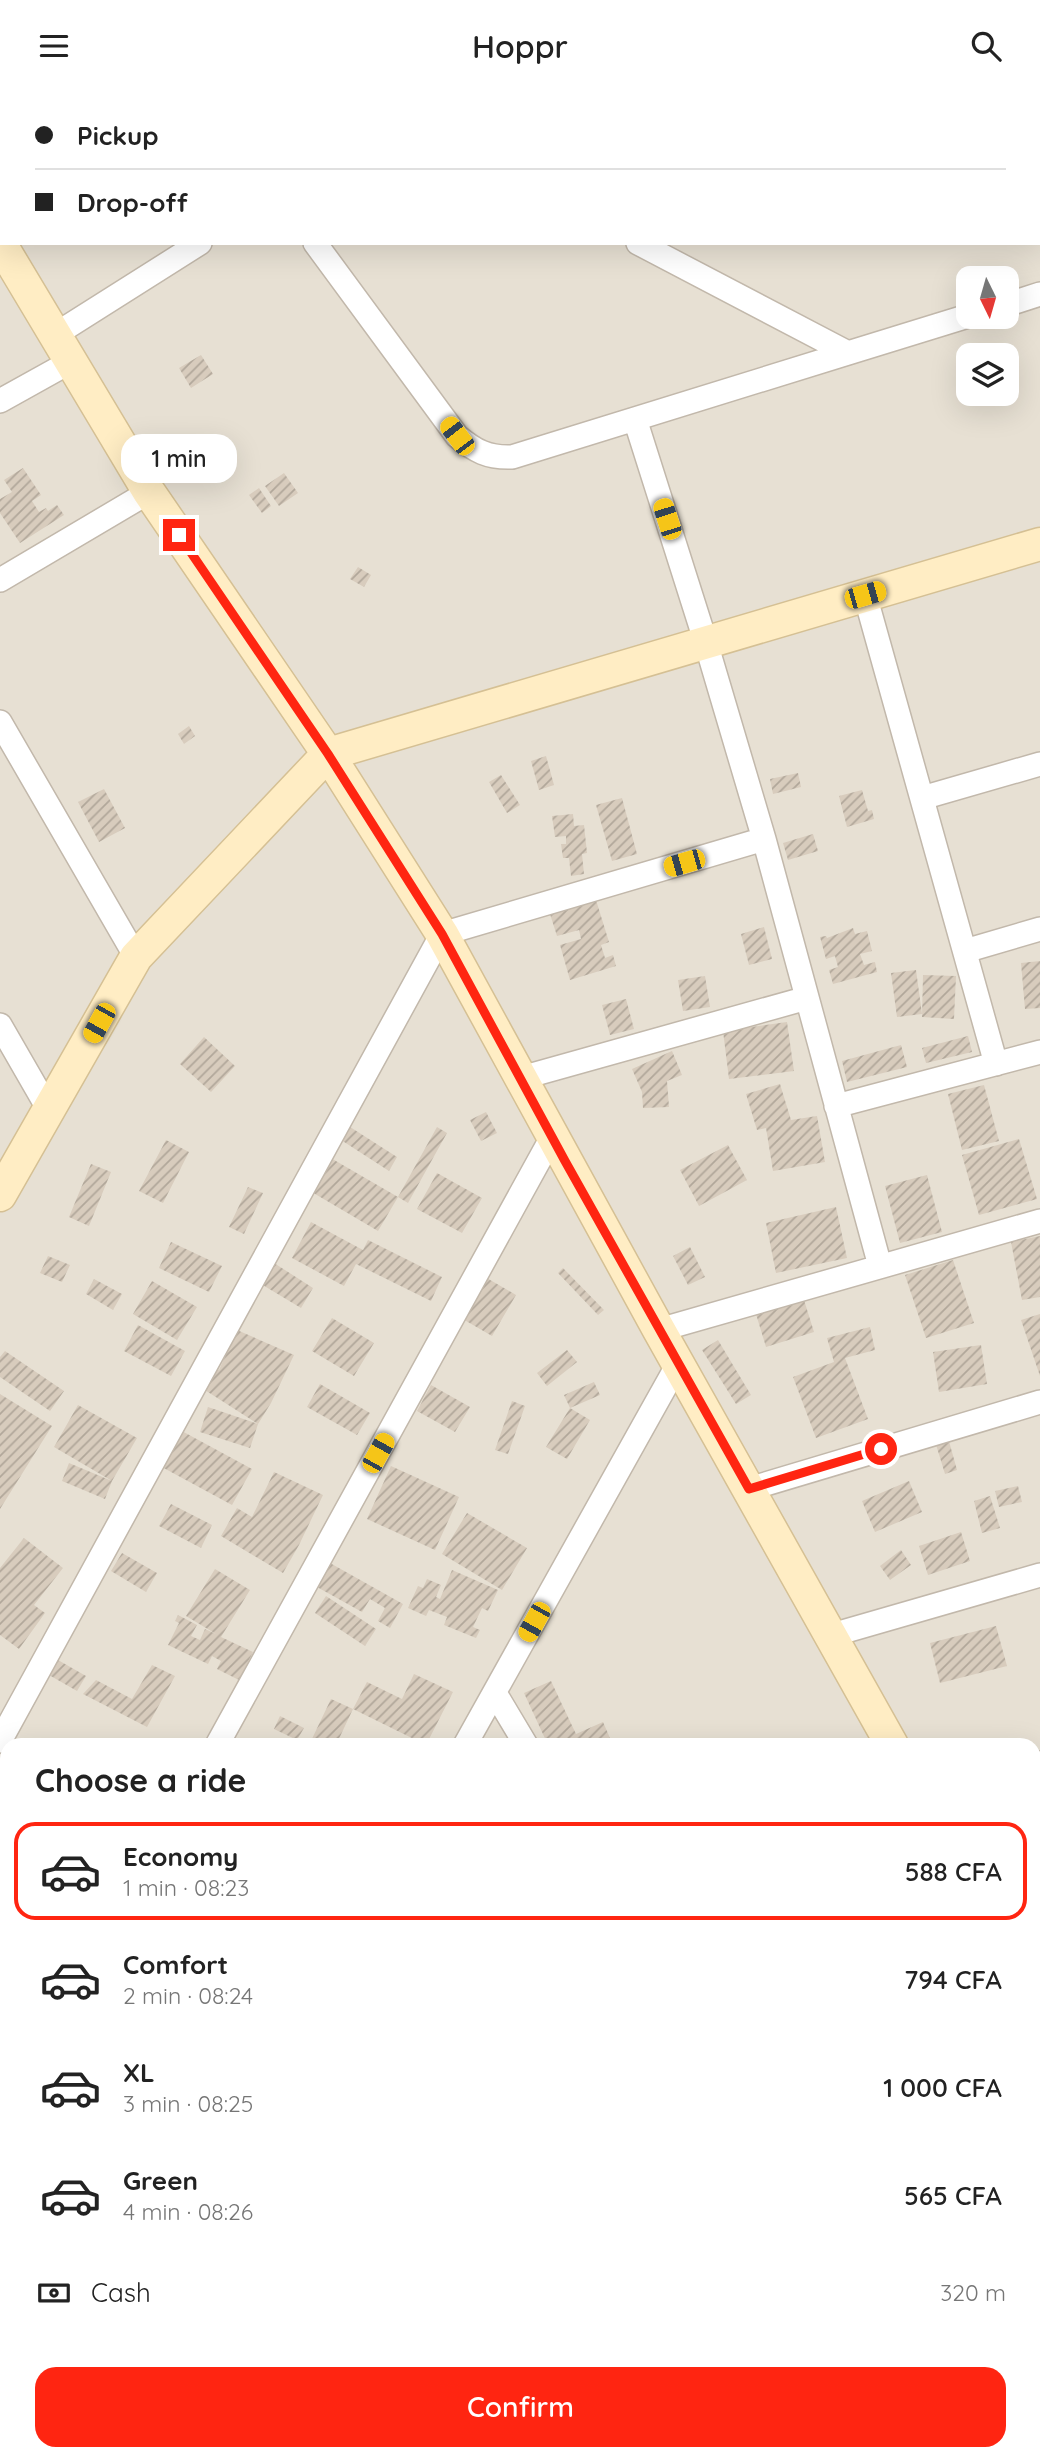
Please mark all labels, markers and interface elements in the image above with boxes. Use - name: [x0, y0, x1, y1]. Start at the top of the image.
- text: Hoppr: [472, 26, 568, 66]
- icon: menu: [35, 27, 73, 65]
- icon: search: [967, 27, 1005, 65]
- text: Pickup: [77, 119, 159, 152]
- text: Drop-off: [77, 186, 188, 219]
- north arrow: [956, 266, 1018, 329]
- map controls: [956, 266, 1019, 406]
- button: layers: [956, 343, 1019, 406]
- car: [436, 413, 479, 459]
- callout: 1 min: [121, 433, 237, 483]
- text: 1 min: [151, 444, 207, 473]
- car: [651, 496, 684, 542]
- route end: [163, 519, 195, 551]
- car: [842, 579, 889, 611]
- car: [661, 847, 708, 879]
- car: [80, 1000, 119, 1046]
- car: [359, 1430, 398, 1476]
- route start: [865, 1433, 897, 1465]
- car: [515, 1599, 554, 1645]
- text: Choose a ride: [35, 1760, 247, 1800]
- icon: car: [39, 1840, 102, 1903]
- text: Economy: [123, 1840, 238, 1873]
- text: 588 CFA: [905, 1855, 1002, 1888]
- text: 1 min · 08:23: [123, 1873, 249, 1902]
- icon: car: [39, 1948, 102, 2011]
- text: Comfort: [123, 1948, 228, 1981]
- text: 794 CFA: [904, 1963, 1002, 1996]
- text: 2 min · 08:24: [123, 1981, 253, 2010]
- icon: car: [39, 2056, 102, 2119]
- text: XL: [123, 2056, 155, 2089]
- text: 1 000 CFA: [883, 2071, 1002, 2104]
- text: 3 min · 08:25: [123, 2089, 253, 2118]
- icon: car: [39, 2164, 102, 2227]
- text: Green: [123, 2164, 198, 2197]
- text: 565 CFA: [904, 2179, 1002, 2212]
- text: 4 min · 08:26: [123, 2197, 253, 2226]
- icon: cash: [35, 2274, 73, 2312]
- text: Cash: [91, 2276, 151, 2309]
- text: 320 m: [940, 2278, 1006, 2307]
- button: Confirm: [35, 2367, 1006, 2447]

